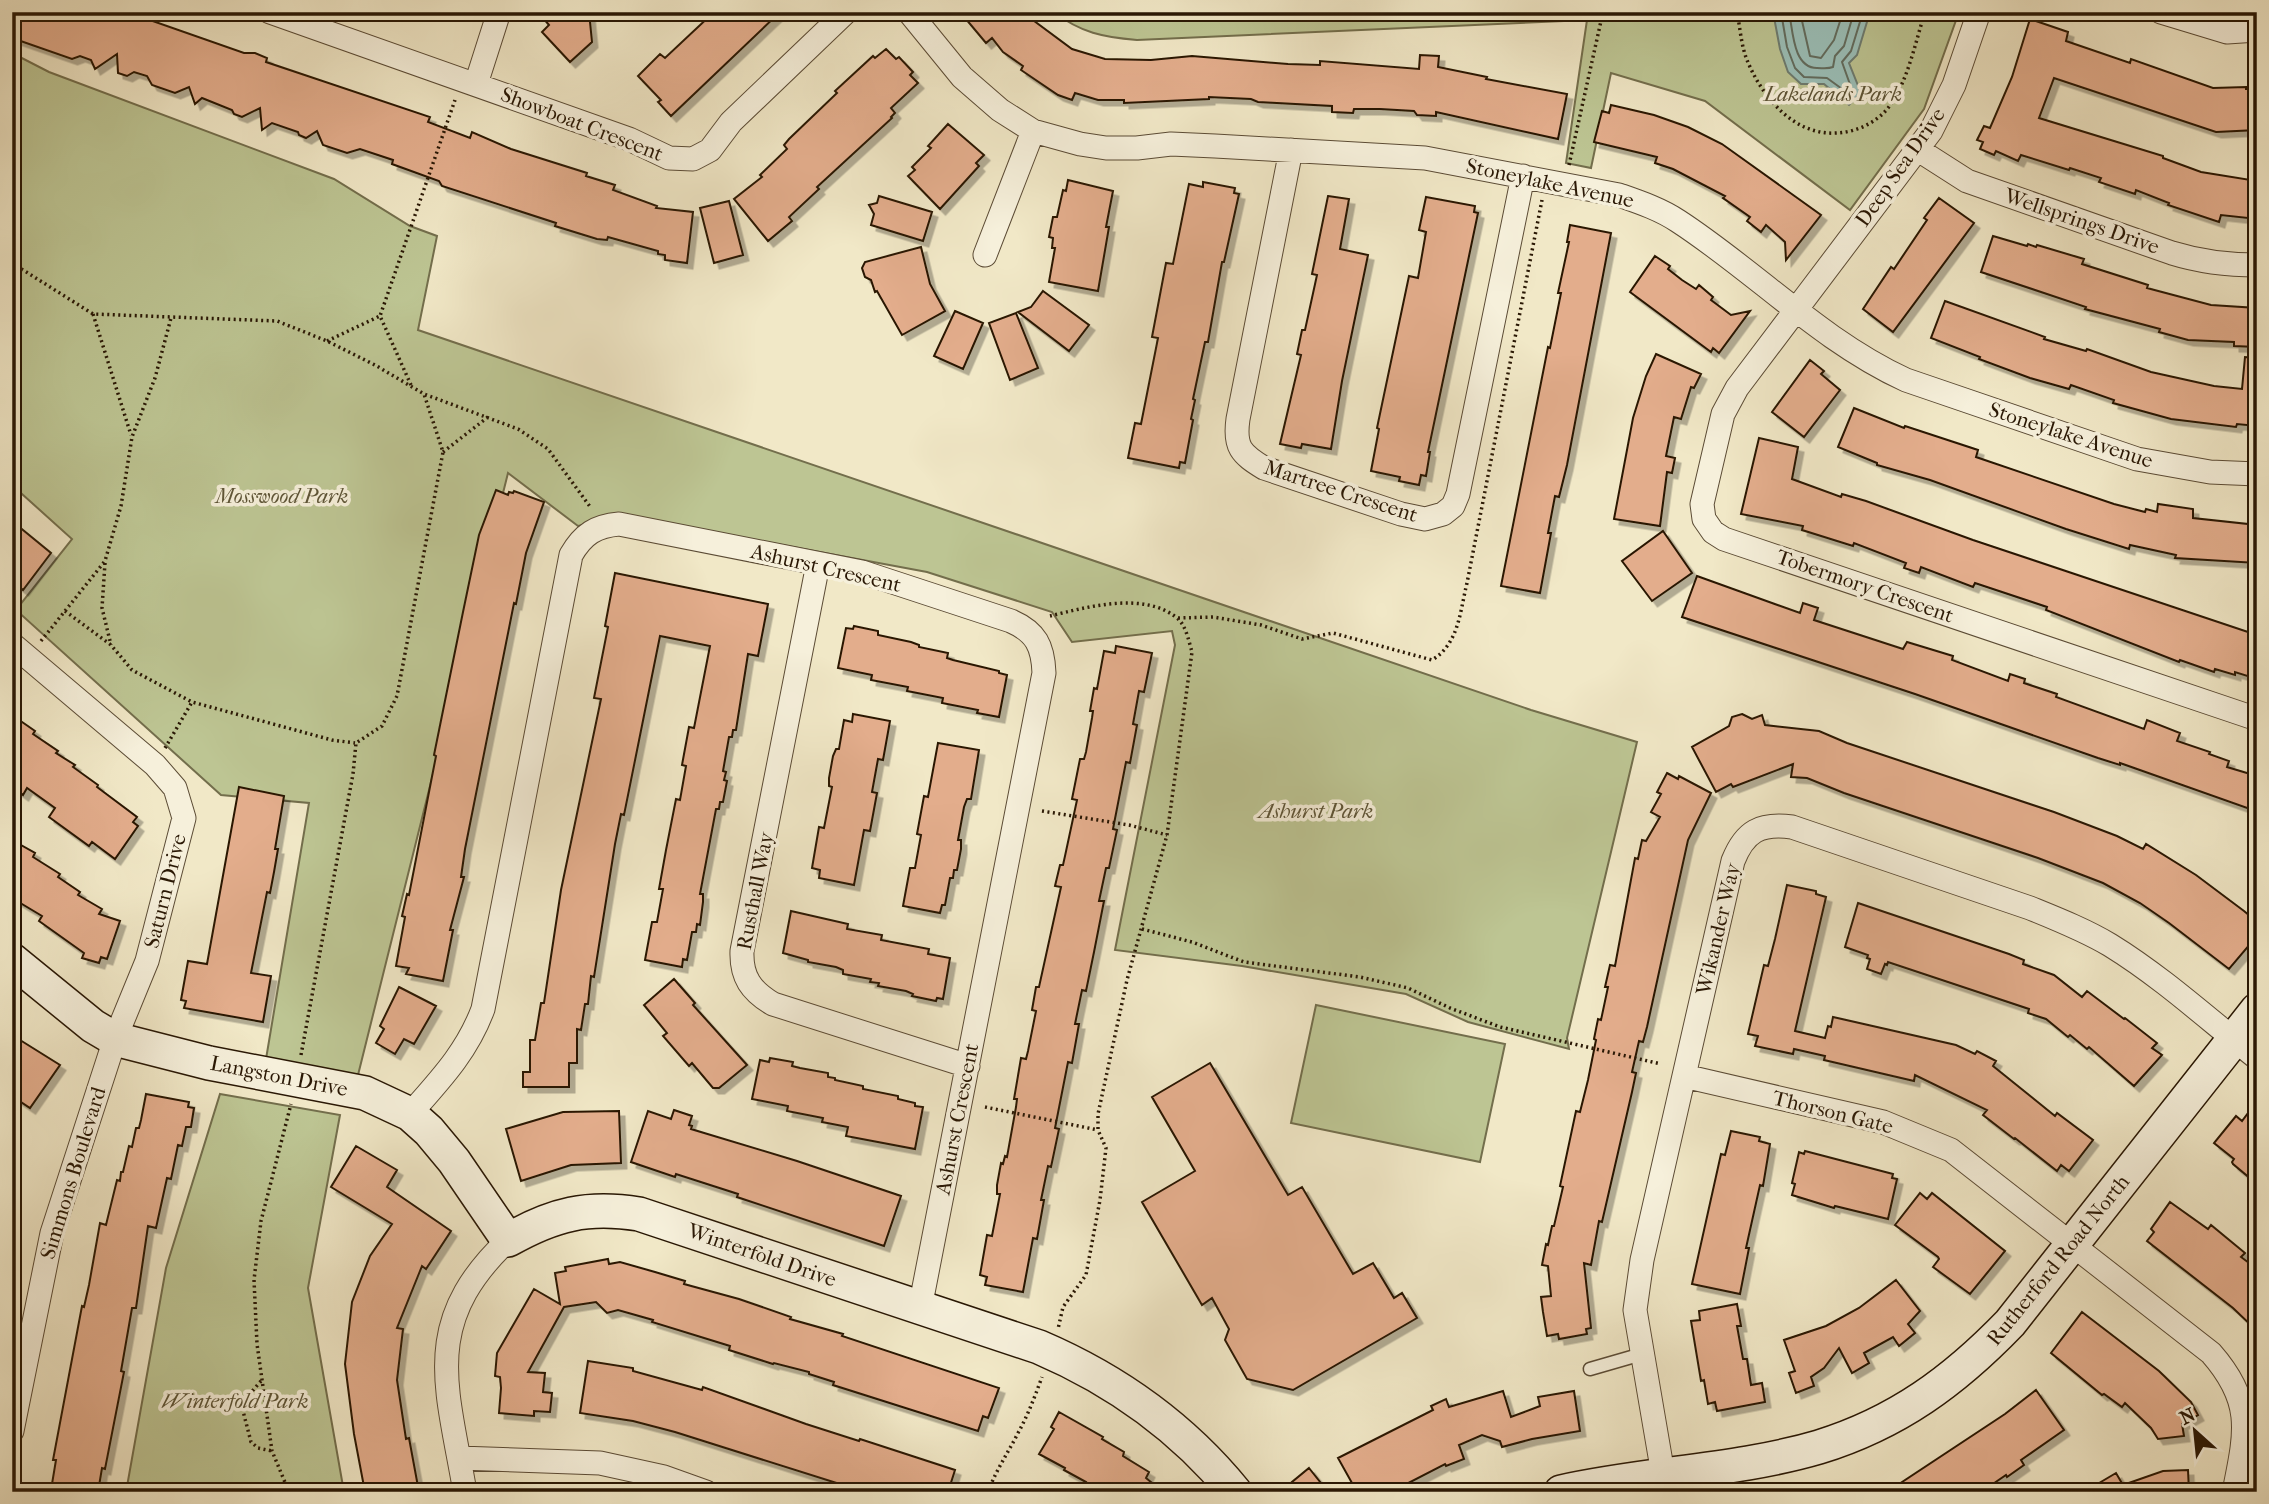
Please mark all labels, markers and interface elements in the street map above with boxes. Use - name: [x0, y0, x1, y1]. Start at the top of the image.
- street label: Showboat Crescent: [497, 82, 667, 166]
- park label: Lakelands Park: [1762, 82, 1902, 106]
- street label: Deep Sea Drive: [1850, 103, 1950, 231]
- street label: Stoneylake Avenue: [1464, 154, 1636, 212]
- street label: Wellsprings Drive: [2000, 183, 2163, 259]
- street label: Stoneylake Avenue: [1986, 397, 2156, 473]
- street label: Martree Crescent: [1261, 455, 1421, 527]
- park label: Mosswood Park: [214, 484, 348, 508]
- street label: Ashurst Crescent: [748, 539, 904, 597]
- street label: Tobermory Crescent: [1773, 544, 1957, 628]
- park label: Ashurst Park: [1256, 799, 1373, 823]
- street label: Rusthall Way: [732, 829, 778, 952]
- street label: Saturn Drive: [139, 831, 191, 951]
- street label: Wikander Way: [1691, 860, 1745, 998]
- street label: Ashurst Crescent: [930, 1041, 984, 1198]
- street label: Langston Drive: [208, 1051, 350, 1101]
- street label: Simmons Boulevard: [35, 1083, 111, 1262]
- street label: Thorson Gate: [1770, 1085, 1896, 1139]
- street label: Rutherford Road North: [1982, 1170, 2134, 1350]
- street label: Winterfold Drive: [684, 1218, 839, 1292]
- park label: Winterfold Park: [162, 1389, 308, 1413]
- north arrow: [2160, 1396, 2230, 1466]
- text: N: [2176, 1403, 2200, 1430]

